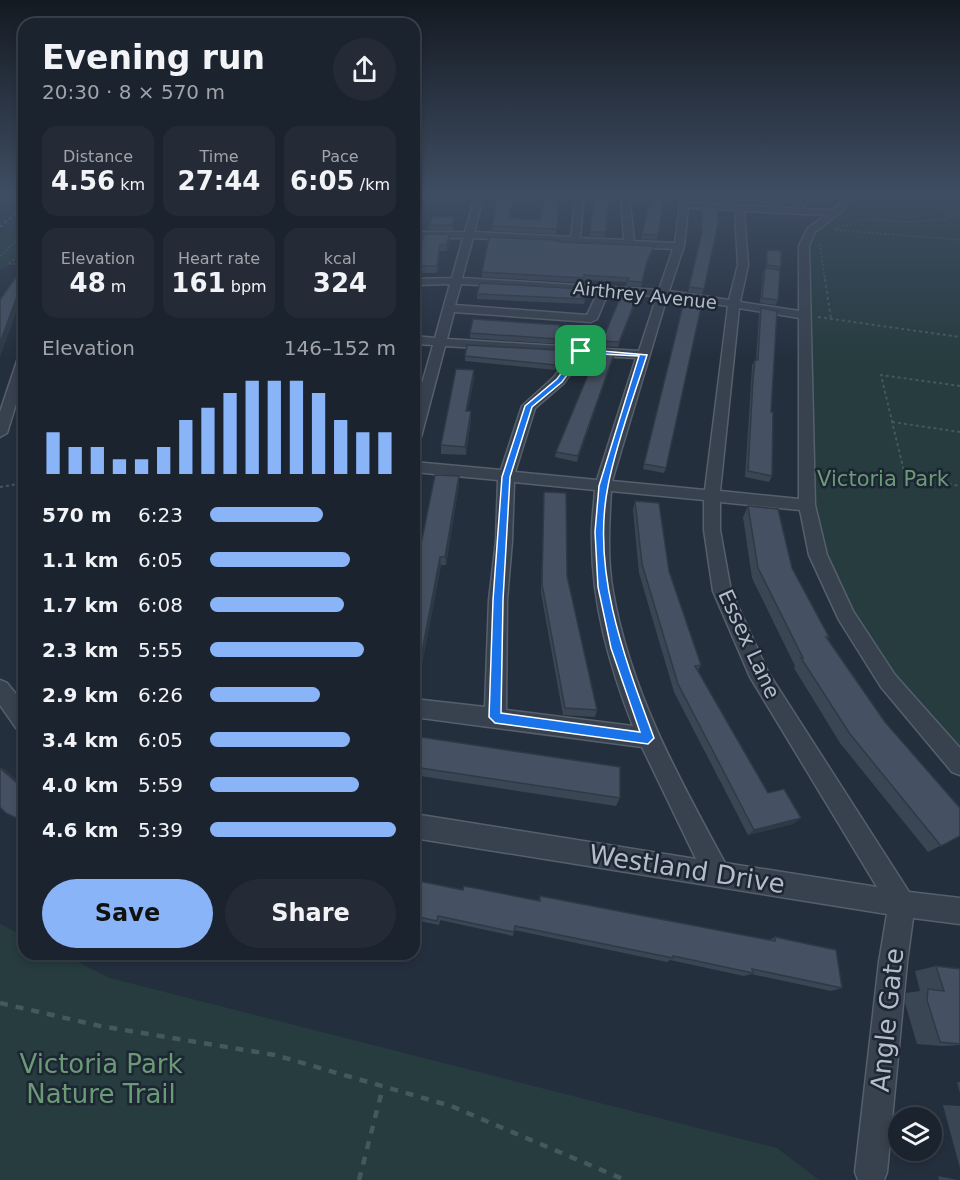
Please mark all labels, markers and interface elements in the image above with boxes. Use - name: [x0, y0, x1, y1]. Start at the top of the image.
- text: Evening run: [42, 38, 265, 77]
- button: share: [333, 38, 396, 101]
- text: 20:30 · 8 × 570 m: [42, 80, 225, 104]
- text: Distance: [63, 147, 133, 166]
- text: Time: [199, 147, 239, 166]
- text: Pace: [321, 147, 359, 166]
- text: 4.56: [51, 166, 115, 196]
- text: 27:44: [178, 166, 260, 196]
- text: 6:05: [290, 166, 355, 196]
- text: km: [115, 175, 145, 194]
- text: /km: [355, 175, 390, 194]
- text: Elevation: [61, 249, 135, 268]
- text: Heart rate: [178, 249, 260, 268]
- text: kcal: [324, 249, 356, 268]
- text: 48: [70, 268, 106, 298]
- text: 161: [171, 268, 226, 298]
- text: 324: [313, 268, 367, 298]
- text: m: [106, 277, 126, 296]
- text: bpm: [226, 277, 267, 296]
- street label: Airthrey Avenue: [572, 277, 718, 313]
- pin: [555, 325, 606, 376]
- icon: arrive: [564, 334, 597, 367]
- text: Elevation: [42, 336, 135, 360]
- text: 146–152 m: [284, 336, 396, 360]
- park label: Victoria Park: [817, 467, 950, 491]
- text: 570 m: [42, 503, 112, 527]
- text: 6:23: [138, 503, 183, 527]
- text: 1.1 km: [42, 548, 119, 572]
- text: 6:05: [138, 548, 183, 572]
- street label: Essex Lane: [713, 586, 785, 702]
- text: 1.7 km: [42, 593, 119, 617]
- text: 6:08: [138, 593, 183, 617]
- text: 2.3 km: [42, 638, 119, 662]
- text: 5:55: [138, 638, 183, 662]
- text: 2.9 km: [42, 683, 119, 707]
- text: 6:26: [138, 683, 183, 707]
- text: 3.4 km: [42, 728, 119, 752]
- text: 6:05: [138, 728, 183, 752]
- text: 4.0 km: [42, 773, 119, 797]
- text: 5:59: [138, 773, 183, 797]
- text: 4.6 km: [42, 818, 119, 842]
- text: 5:39: [138, 818, 183, 842]
- street label: Westland Drive: [587, 839, 787, 899]
- button: Save: [42, 879, 213, 948]
- button: Share: [225, 879, 396, 948]
- street label: Angle Gate: [865, 947, 909, 1093]
- park label: Victoria Park Nature Trail: [19, 1049, 183, 1109]
- map controls: [888, 1107, 942, 1161]
- button: layers: [888, 1107, 942, 1161]

